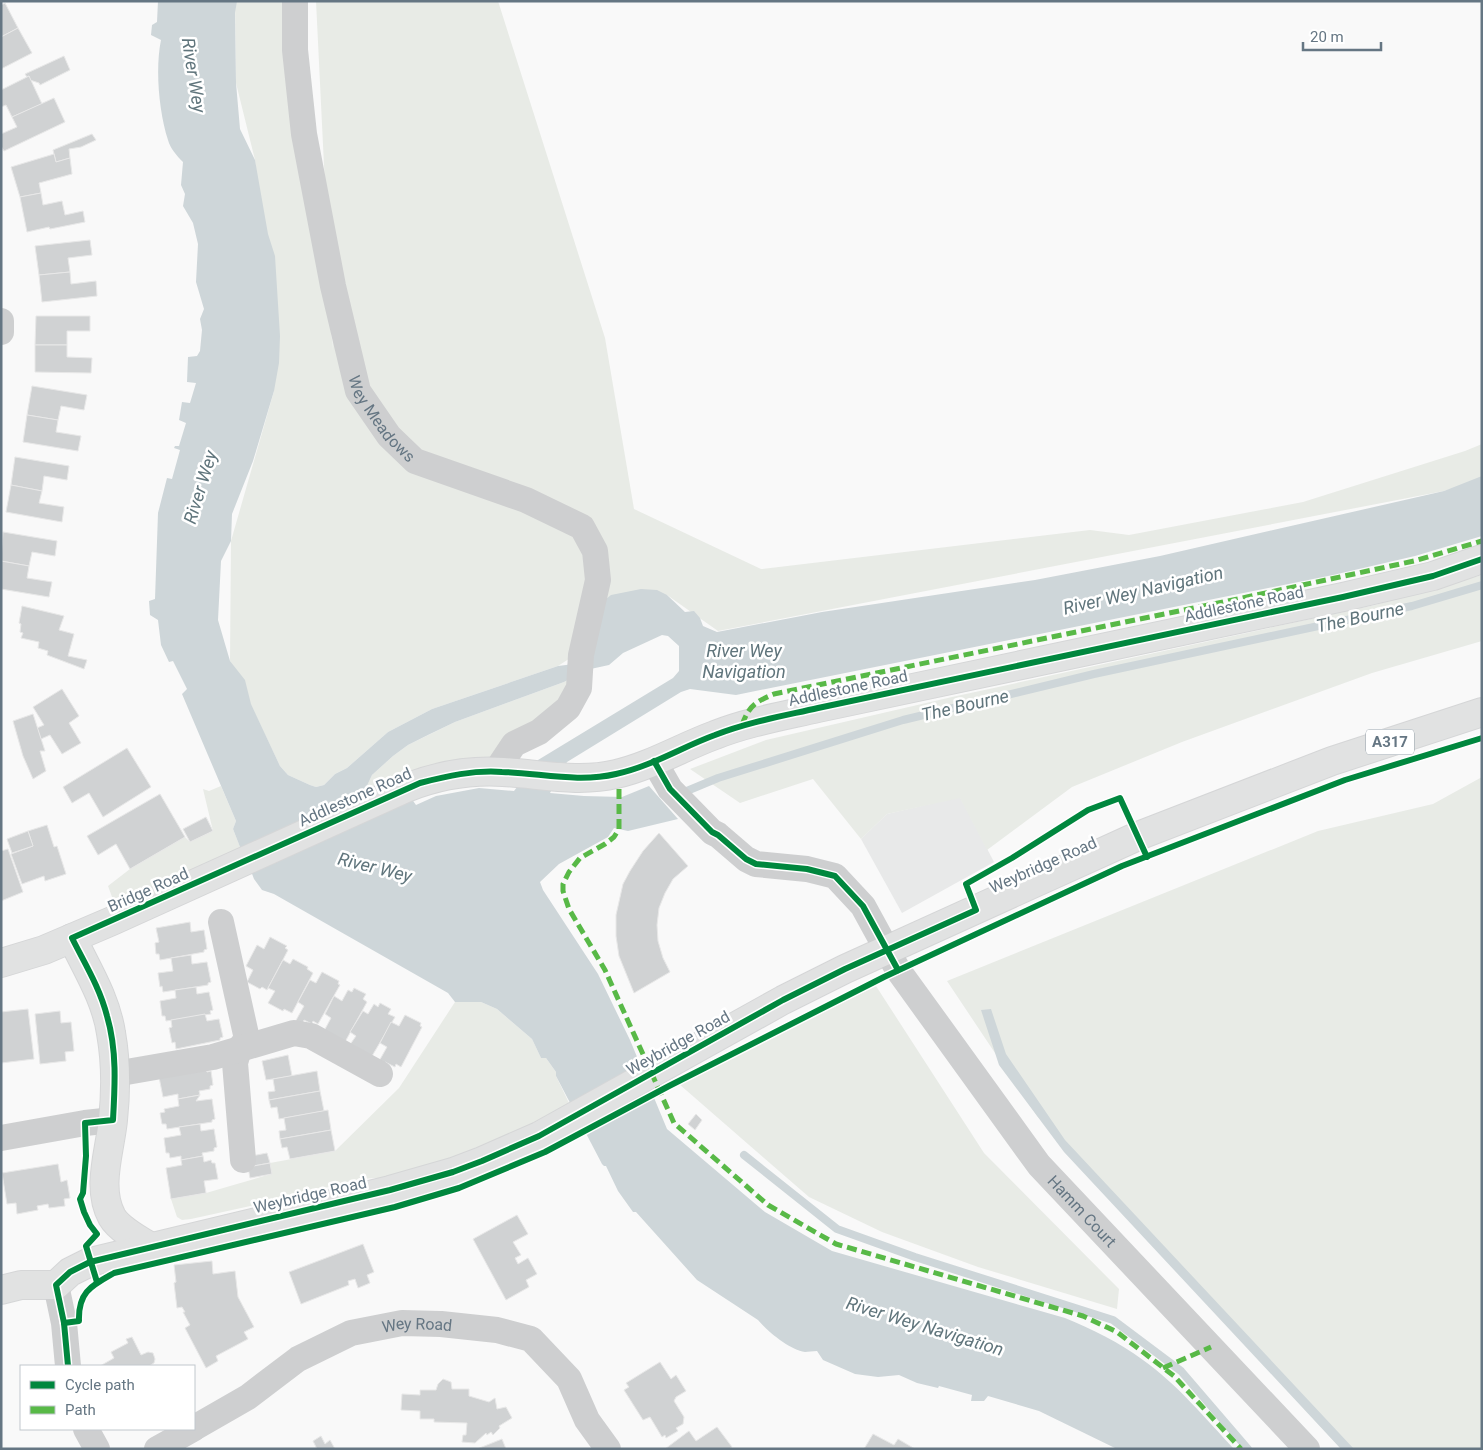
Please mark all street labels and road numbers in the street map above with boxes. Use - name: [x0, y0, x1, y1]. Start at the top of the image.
- street label: Wey Meadows: [345, 373, 419, 466]
- street label: Addlestone Road: [1183, 582, 1305, 626]
- street label: Addlestone Road: [787, 666, 909, 710]
- road number: A317: [1366, 730, 1414, 754]
- street label: Addlestone Road: [296, 764, 414, 830]
- street label: Weybridge Road: [986, 833, 1100, 897]
- street label: Bridge Road: [105, 864, 191, 916]
- street label: Weybridge Road: [623, 1007, 733, 1079]
- street label: Hamm Court: [1044, 1171, 1121, 1251]
- street label: Weybridge Road: [252, 1173, 368, 1217]
- street label: Wey Road: [380, 1313, 453, 1336]

